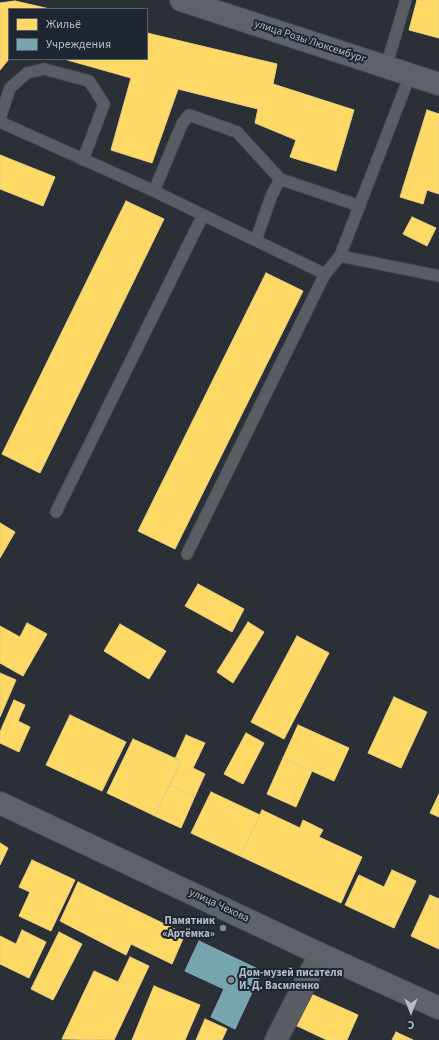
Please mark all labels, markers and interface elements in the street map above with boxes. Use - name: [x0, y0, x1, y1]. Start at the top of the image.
- legend: [8, 8, 148, 60]
- text: Жильё: [46, 16, 81, 33]
- street label: улица Розы Люксембург: [253, 18, 367, 66]
- text: Учреждения: [46, 36, 111, 53]
- street label: улица Чехова: [187, 886, 251, 926]
- place label: Памятник «Артёмка»: [162, 915, 215, 941]
- marker: Памятник «Артёмка»: [218, 923, 228, 933]
- place label: Дом-музей писателя И. Д. Василенко: [239, 967, 342, 993]
- marker: Дом-музей писателя И. Д. Василенко: [226, 975, 236, 985]
- north arrow: [391, 992, 431, 1032]
- text: С: [408, 1017, 414, 1032]

